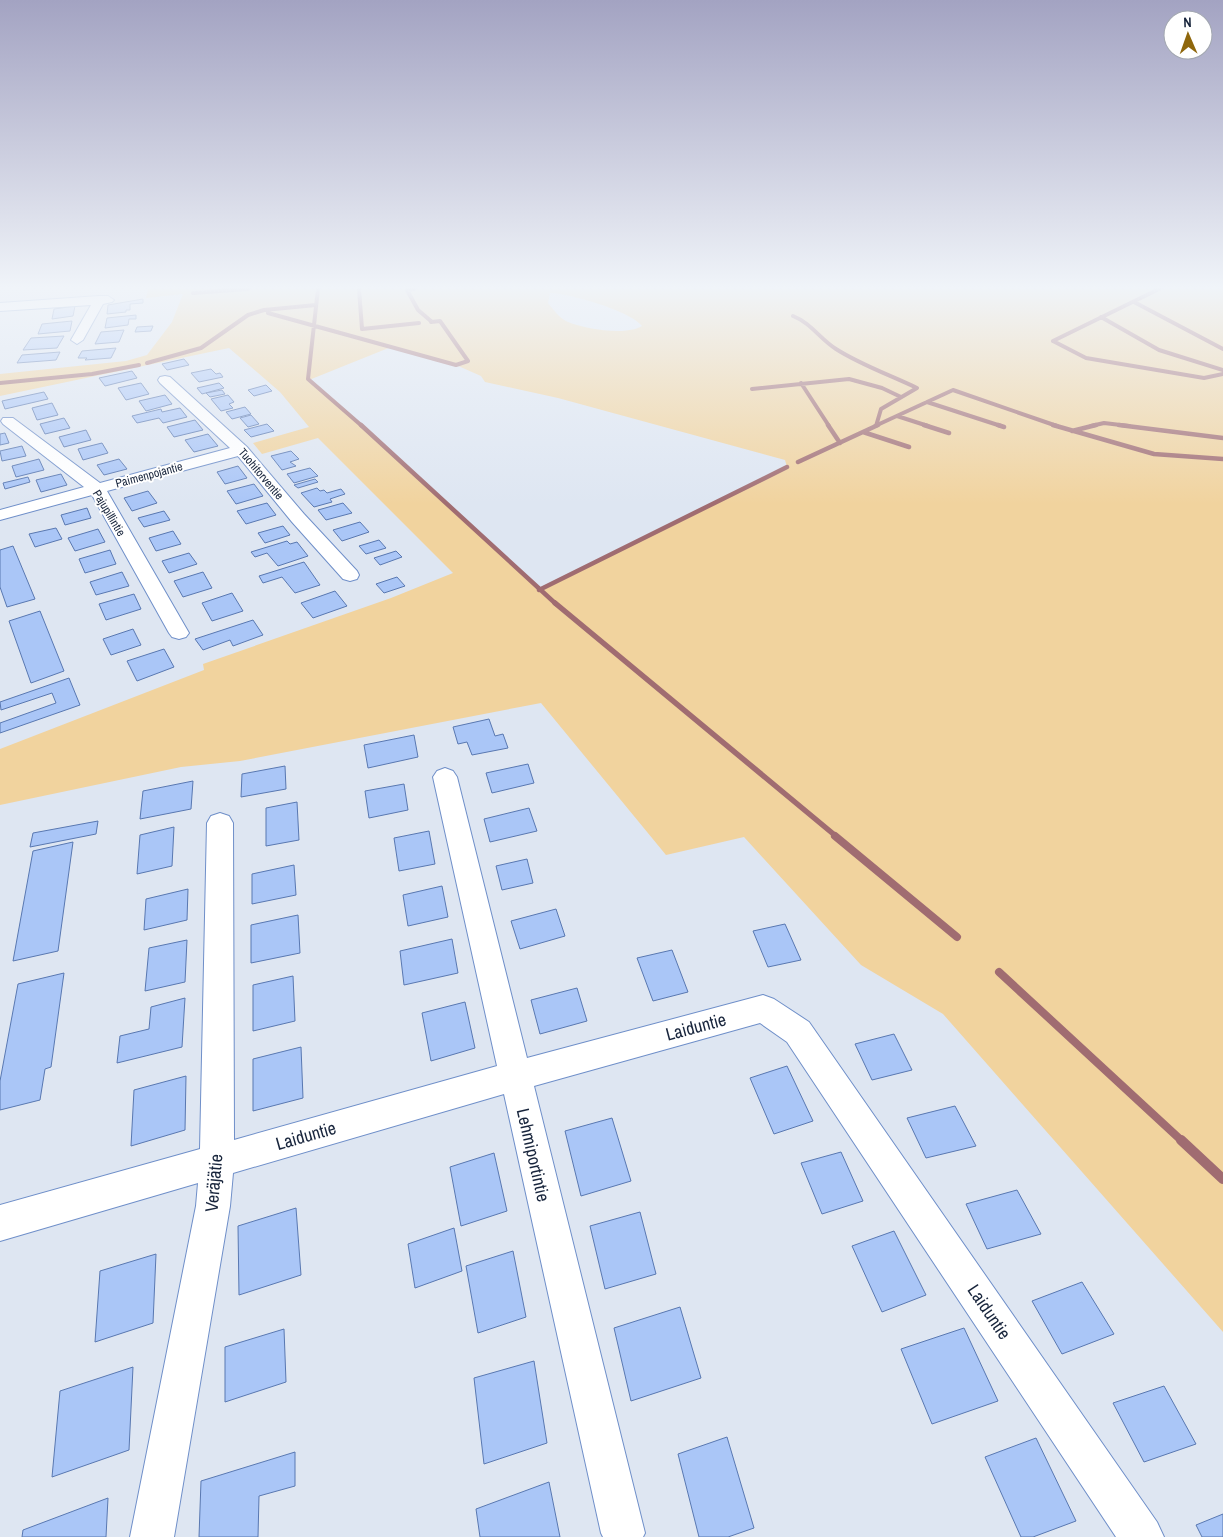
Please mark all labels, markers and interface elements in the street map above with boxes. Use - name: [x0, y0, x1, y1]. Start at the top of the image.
- north arrow: [1163, 10, 1213, 60]
- text: N: [1183, 13, 1192, 31]
- street label: Tuohitorventie: [235, 445, 287, 503]
- street label: Paimenpojantie: [114, 458, 184, 492]
- street label: Pajupillintie: [89, 487, 129, 539]
- street label: Laiduntie: [663, 1006, 729, 1047]
- street label: Lehmiportintie: [511, 1106, 556, 1204]
- street label: Laiduntie: [273, 1115, 339, 1156]
- street label: Veräjätie: [199, 1153, 228, 1213]
- street label: Laiduntie: [962, 1279, 1017, 1344]

